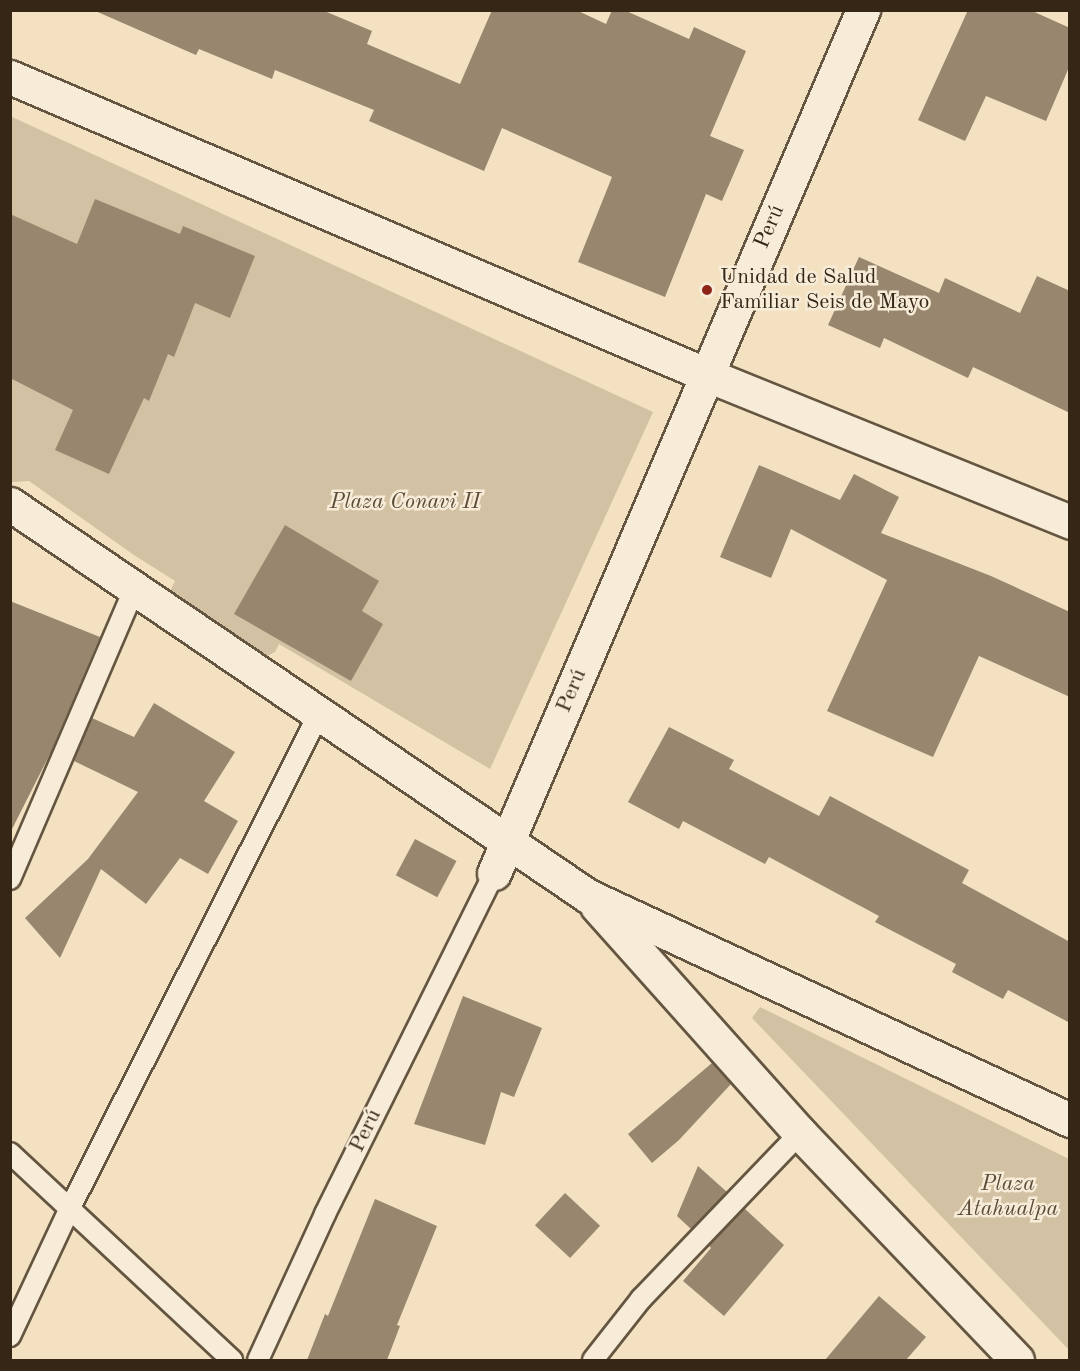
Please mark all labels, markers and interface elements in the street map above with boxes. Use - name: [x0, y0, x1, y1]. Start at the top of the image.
- street label: Perú: [749, 201, 791, 253]
- place label: Unidad de Salud Familiar Seis de Mayo: [720, 264, 929, 316]
- marker: Unidad de Salud Familiar Seis de Mayo: [698, 281, 716, 299]
- park label: Plaza Conavi II: [330, 490, 480, 516]
- street label: Perú: [551, 665, 593, 717]
- street label: Perú: [344, 1105, 388, 1157]
- park label: Plaza Atahualpa: [958, 1171, 1058, 1222]

